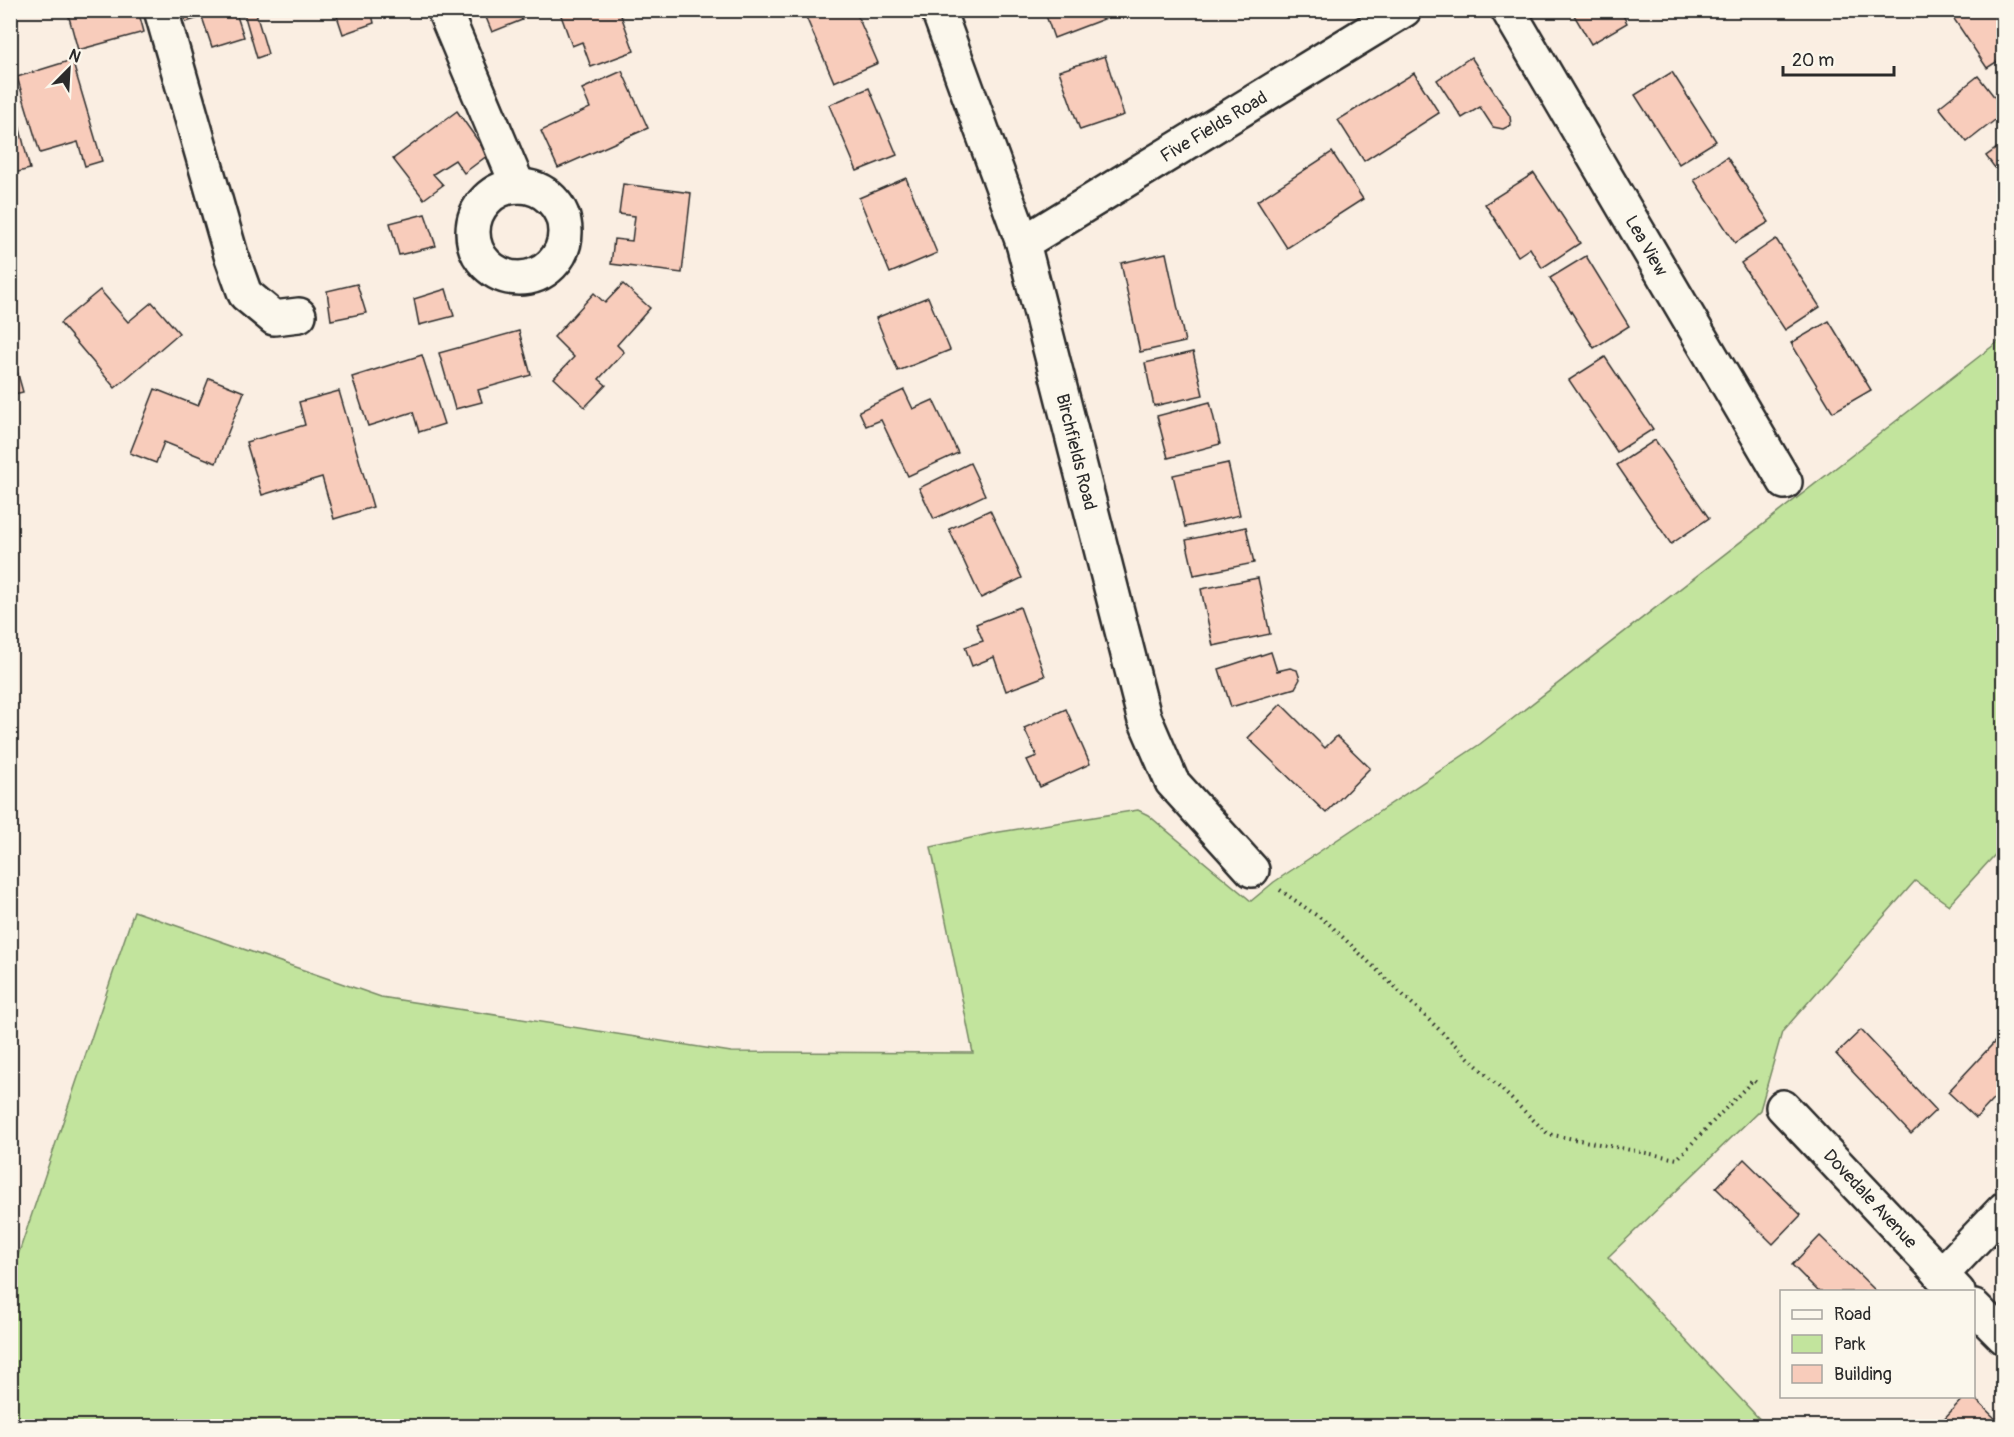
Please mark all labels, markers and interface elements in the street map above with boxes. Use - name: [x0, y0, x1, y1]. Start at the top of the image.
- north arrow: [39, 39, 99, 99]
- scale bar: [1783, 39, 1894, 77]
- text: N: [66, 45, 84, 68]
- text: 20 m: [1792, 49, 1834, 72]
- street label: Five Fields Road: [1156, 86, 1272, 168]
- street label: Lea View: [1619, 212, 1673, 280]
- street label: Birchfields Road: [1050, 391, 1102, 513]
- street label: Dovedale Avenue: [1818, 1145, 1922, 1254]
- legend: [1780, 1290, 1975, 1398]
- text: Road: [1834, 1303, 1871, 1326]
- text: Park: [1834, 1333, 1866, 1356]
- text: Building: [1834, 1363, 1892, 1386]

